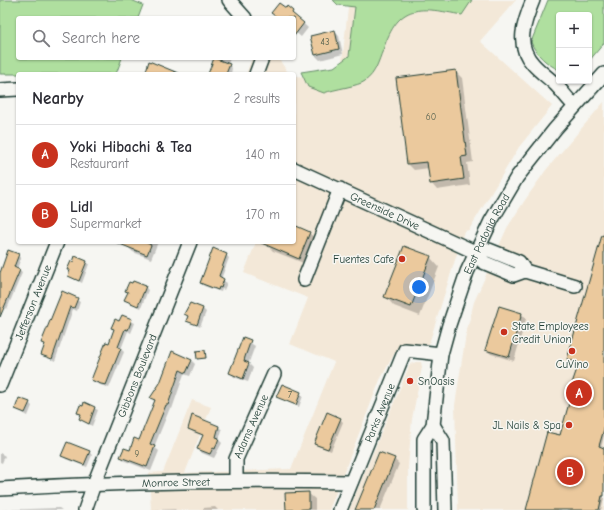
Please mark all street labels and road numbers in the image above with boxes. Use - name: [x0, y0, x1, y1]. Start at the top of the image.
- street label: Greenside Drive: [348, 189, 422, 232]
- street label: East Padonia Road: [461, 191, 512, 276]
- street label: Jefferson Avenue: [12, 262, 54, 342]
- street label: Gibbons Boulevard: [115, 332, 159, 419]
- street label: Parks Avenue: [362, 381, 398, 444]
- street label: Adams Avenue: [231, 392, 271, 460]
- street label: Monroe Street: [142, 475, 211, 489]

